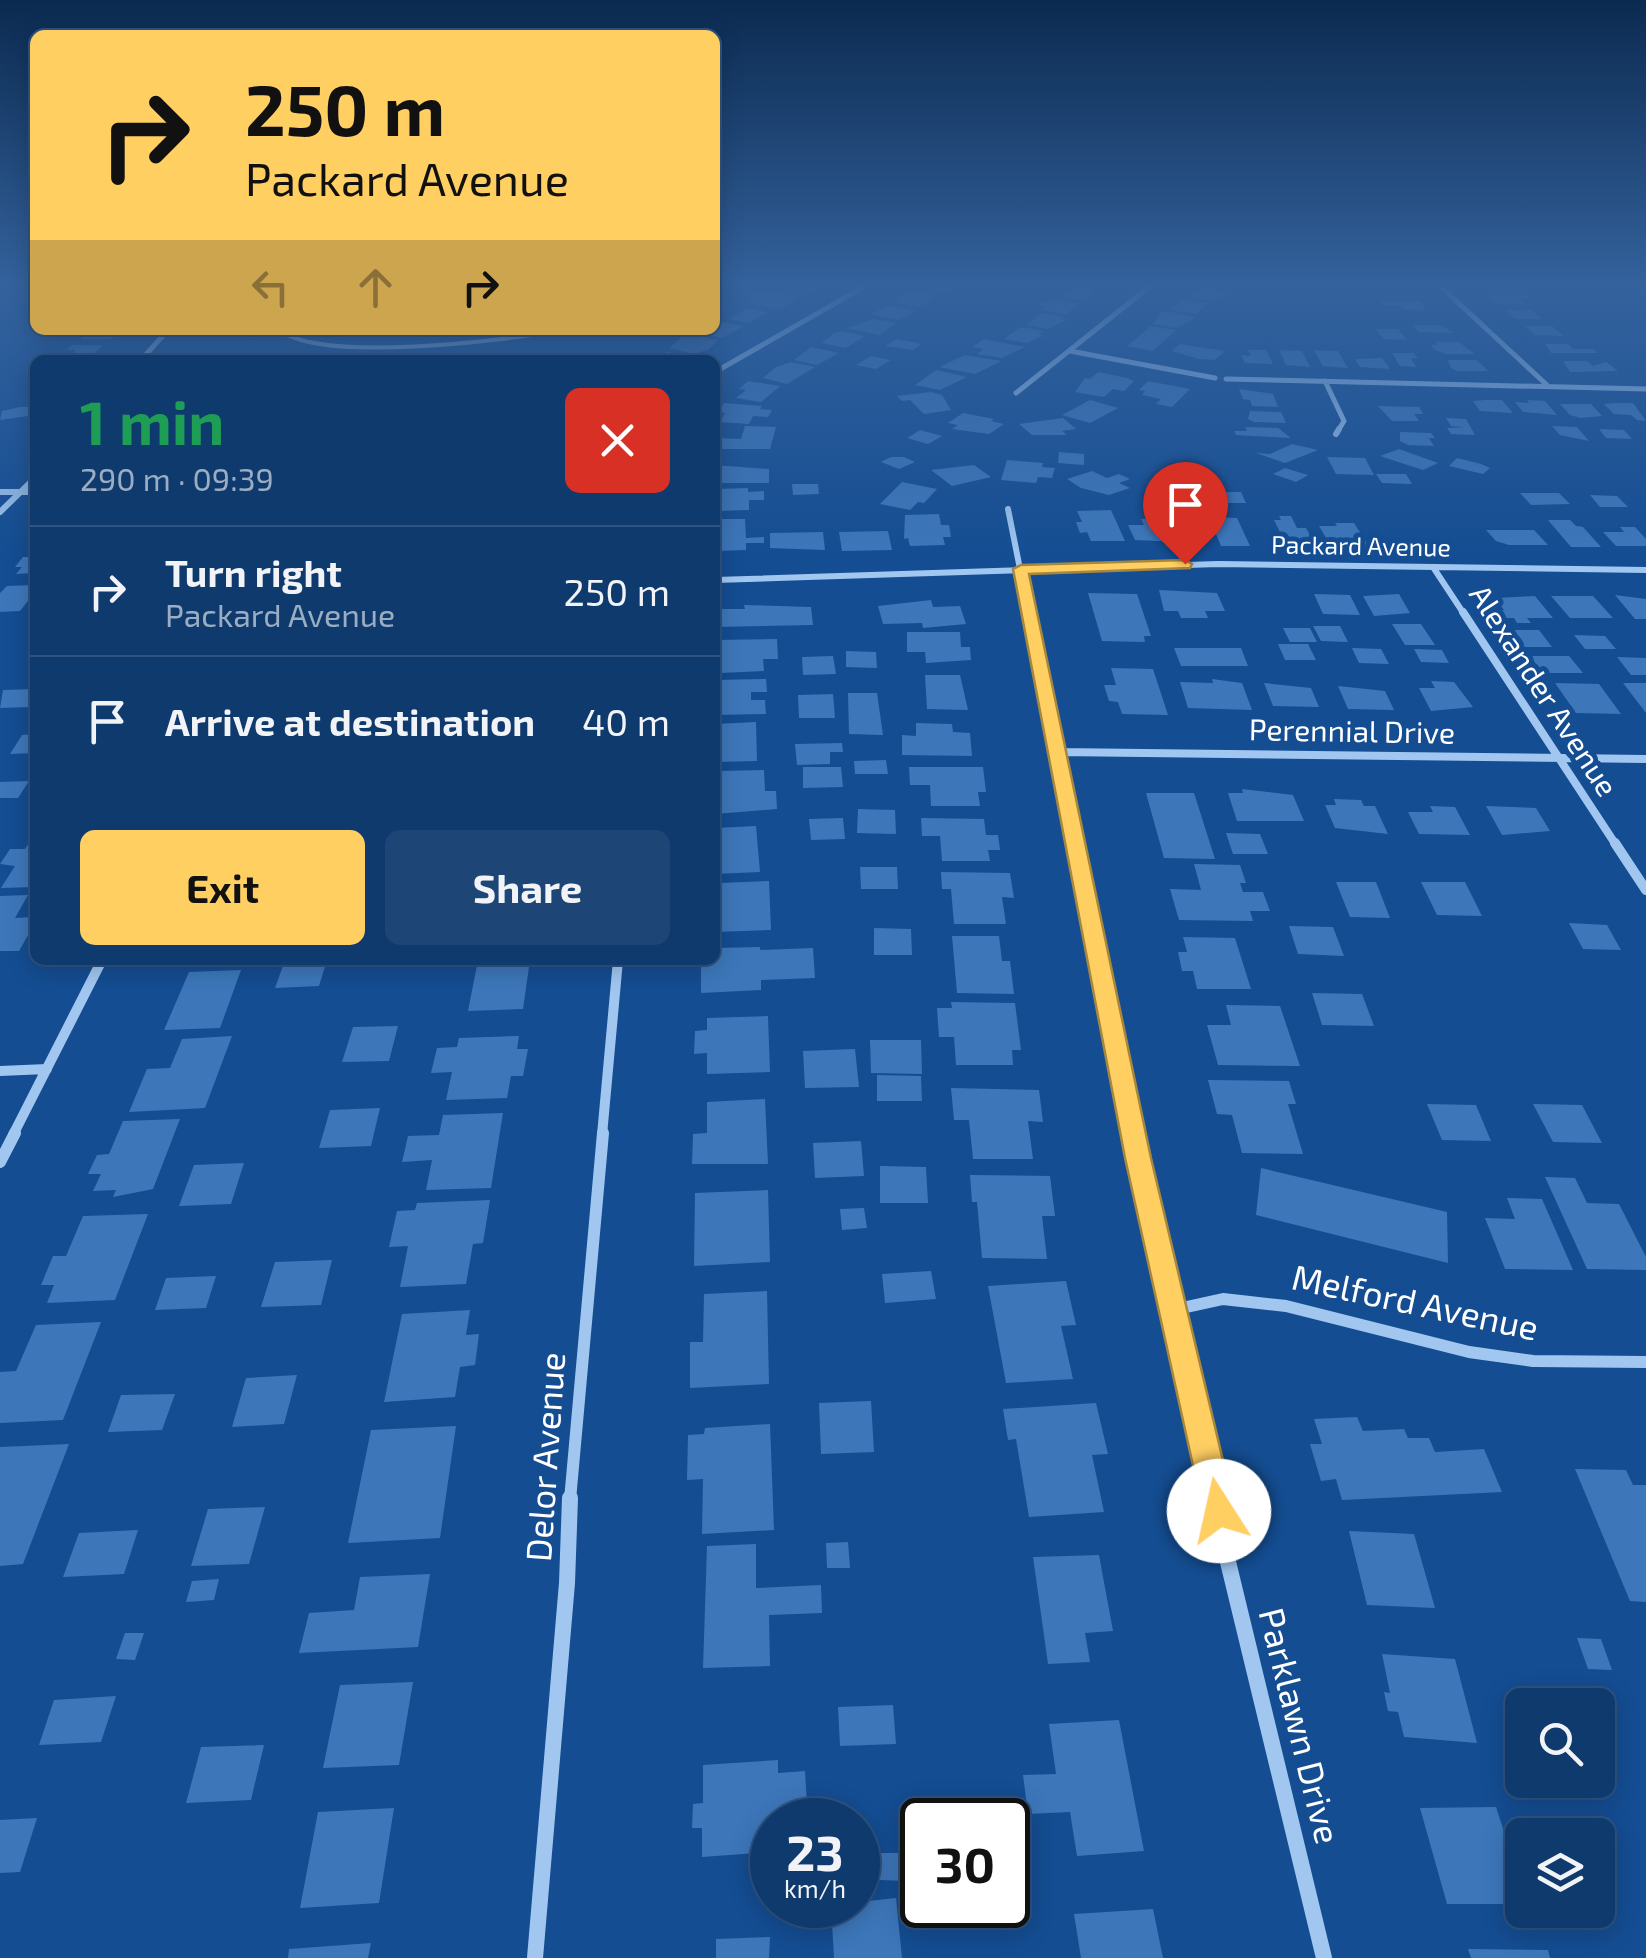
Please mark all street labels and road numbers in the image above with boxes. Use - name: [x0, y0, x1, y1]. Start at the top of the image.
- street label: Packard Avenue: [1271, 528, 1451, 562]
- street label: Alexander Avenue: [1463, 578, 1626, 802]
- street label: Perennial Drive: [1249, 710, 1455, 750]
- street label: Melford Avenue: [1288, 1254, 1542, 1348]
- street label: Delor Avenue: [516, 1351, 572, 1563]
- street label: Parklawn Drive: [1251, 1603, 1351, 1848]

